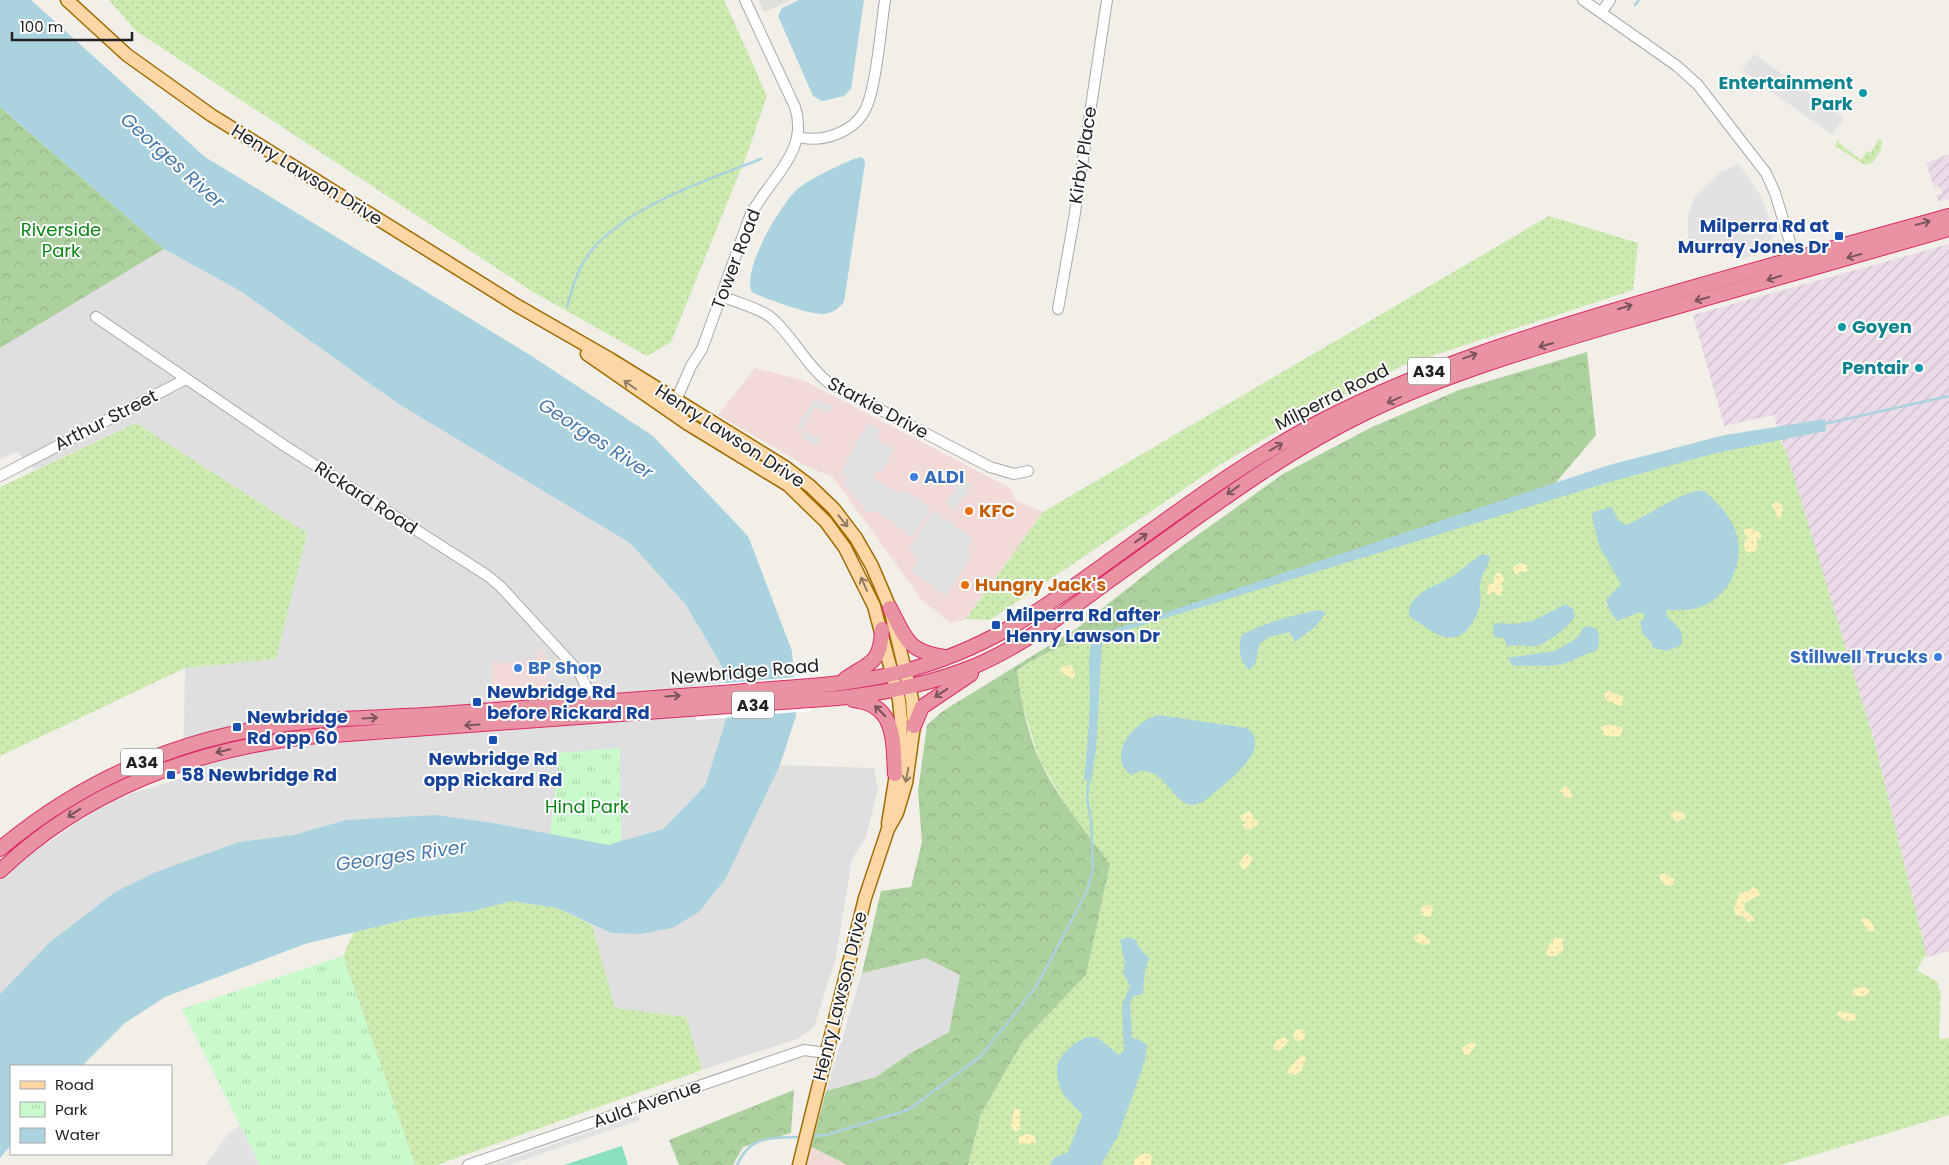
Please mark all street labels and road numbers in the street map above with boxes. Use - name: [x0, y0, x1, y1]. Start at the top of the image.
- street label: Kirby Place: [1062, 105, 1103, 205]
- street label: Henry Lawson Drive: [227, 118, 388, 231]
- street label: Tower Road: [705, 205, 766, 313]
- street label: Milperra Road: [1270, 357, 1393, 436]
- road number: A34: [1408, 358, 1450, 384]
- street label: Starkie Drive: [823, 371, 933, 445]
- street label: Henry Lawson Drive: [651, 378, 810, 493]
- street label: Arthur Street: [50, 383, 162, 456]
- street label: Rickard Road: [310, 455, 423, 540]
- street label: Newbridge Road: [670, 653, 820, 690]
- road number: A34: [732, 692, 774, 718]
- road number: A34: [121, 749, 163, 776]
- street label: Henry Lawson Drive: [806, 908, 873, 1083]
- street label: Auld Avenue: [590, 1073, 704, 1134]

